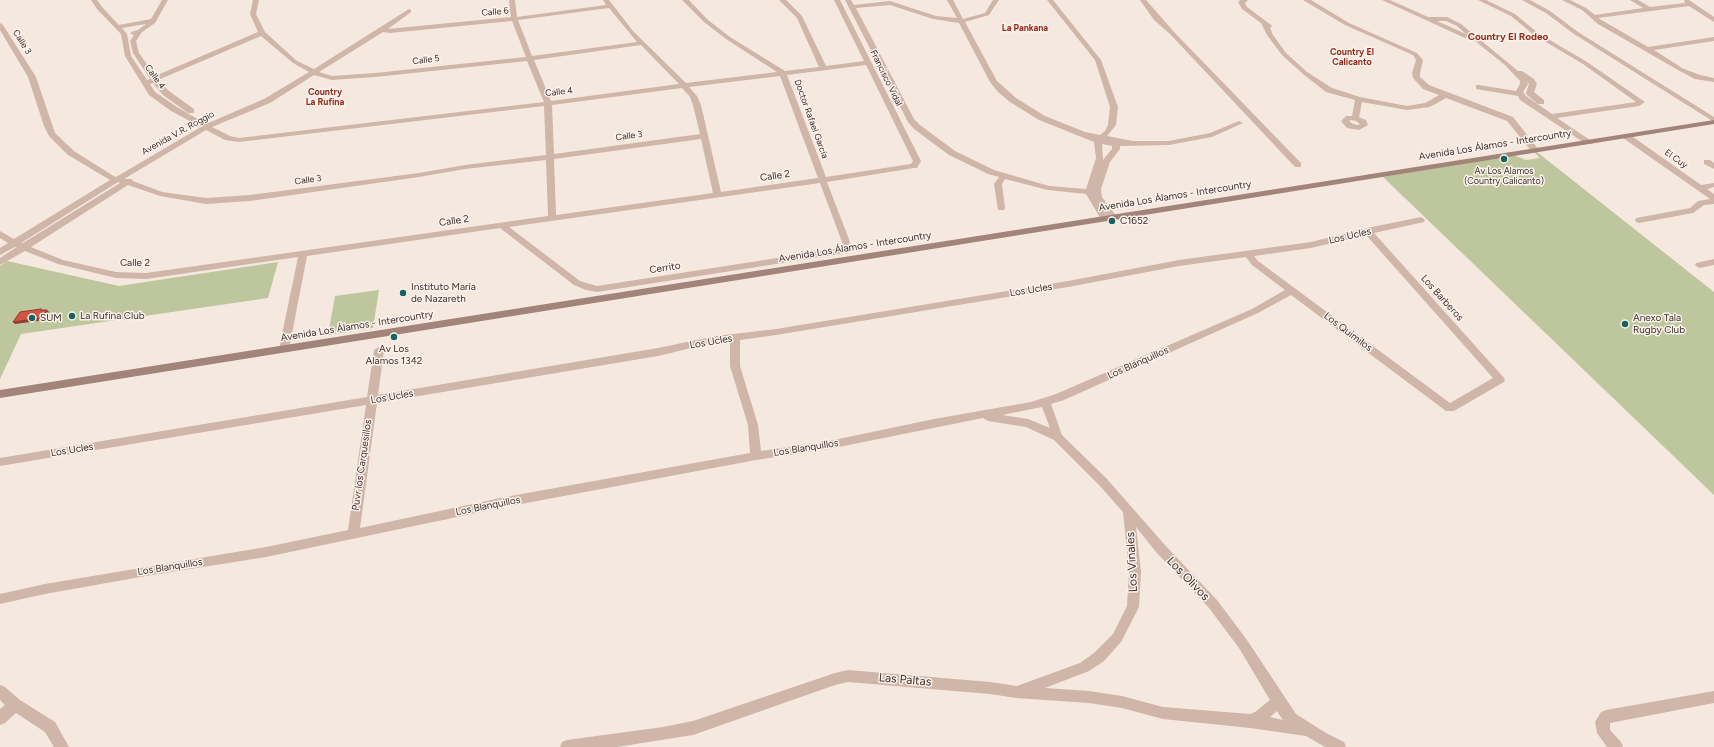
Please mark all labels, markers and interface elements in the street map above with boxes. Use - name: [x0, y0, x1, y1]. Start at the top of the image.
- street label: Calle 6: [481, 5, 509, 19]
- district label: La Pankana: [1002, 23, 1048, 33]
- street label: Calle 3: [10, 28, 34, 56]
- district label: Country El Rodeo: [1468, 31, 1548, 43]
- district label: Country El Calicanto: [1330, 47, 1374, 68]
- street label: Francisco Vidal: [868, 48, 904, 108]
- street label: Calle 5: [412, 53, 440, 67]
- street label: Calle 4: [142, 63, 168, 91]
- street label: Doctor Rafael García: [792, 78, 830, 160]
- street label: Calle 4: [545, 85, 573, 99]
- district label: Country La Rufina: [306, 87, 344, 108]
- street label: Avenida V.R. Roggio: [140, 109, 216, 157]
- street label: Avenida Los Álamos - Intercountry: [1418, 127, 1572, 163]
- street label: Calle 3: [615, 129, 643, 143]
- street label: El Cuy: [1662, 147, 1690, 171]
- marker: Av Los Alamos (Country Calicanto): [1499, 154, 1509, 164]
- place label: Av Los Alamos (Country Calicanto): [1464, 166, 1544, 187]
- street label: Calle 2: [759, 168, 791, 184]
- street label: Calle 3: [294, 173, 322, 187]
- street label: Avenida Los Álamos - Intercountry: [1098, 178, 1252, 214]
- street label: Calle 2: [438, 213, 470, 229]
- place label: C1652: [1120, 215, 1148, 227]
- marker: C1652: [1107, 216, 1117, 226]
- street label: Los Ucles: [1328, 225, 1372, 247]
- street label: Avenida Los Álamos - Intercountry: [778, 229, 932, 265]
- street label: Calle 2: [120, 257, 150, 269]
- street label: Cerrito: [649, 260, 681, 276]
- street label: Los Barberos: [1418, 272, 1466, 324]
- place label: Instituto María de Nazareth: [411, 281, 476, 304]
- street label: Los Ucles: [1009, 281, 1053, 299]
- marker: Instituto María de Nazareth: [398, 288, 408, 298]
- street label: Avenida Los Álamos - Intercountry: [280, 308, 434, 344]
- place label: La Rufina Club: [80, 310, 145, 322]
- street label: Los Quimilos: [1322, 310, 1374, 354]
- marker: La Rufina Club: [67, 311, 77, 321]
- place label: SUM: [40, 312, 62, 324]
- place label: Anexo Tala Rugby Club: [1633, 312, 1685, 336]
- marker: SUM: [27, 313, 37, 323]
- marker: Anexo Tala Rugby Club: [1620, 319, 1630, 329]
- marker: Av Los Alamos 1342: [389, 332, 399, 342]
- street label: Los Ucles: [689, 332, 733, 352]
- place label: Av Los Alamos 1342: [366, 343, 422, 366]
- street label: Los Blanquillos: [1106, 344, 1170, 382]
- street label: Los Ucles: [370, 387, 414, 407]
- street label: Puvr los Carquesillos: [350, 419, 374, 511]
- street label: Los Blanquillos: [773, 437, 839, 459]
- street label: Los Ucles: [50, 441, 94, 459]
- street label: Los Blanquillos: [455, 494, 521, 518]
- street label: Los Vinales: [1123, 531, 1141, 593]
- street label: Los Olivos: [1164, 554, 1212, 604]
- street label: Los Blanquillos: [137, 556, 203, 578]
- street label: Las Paltas: [878, 671, 932, 689]

